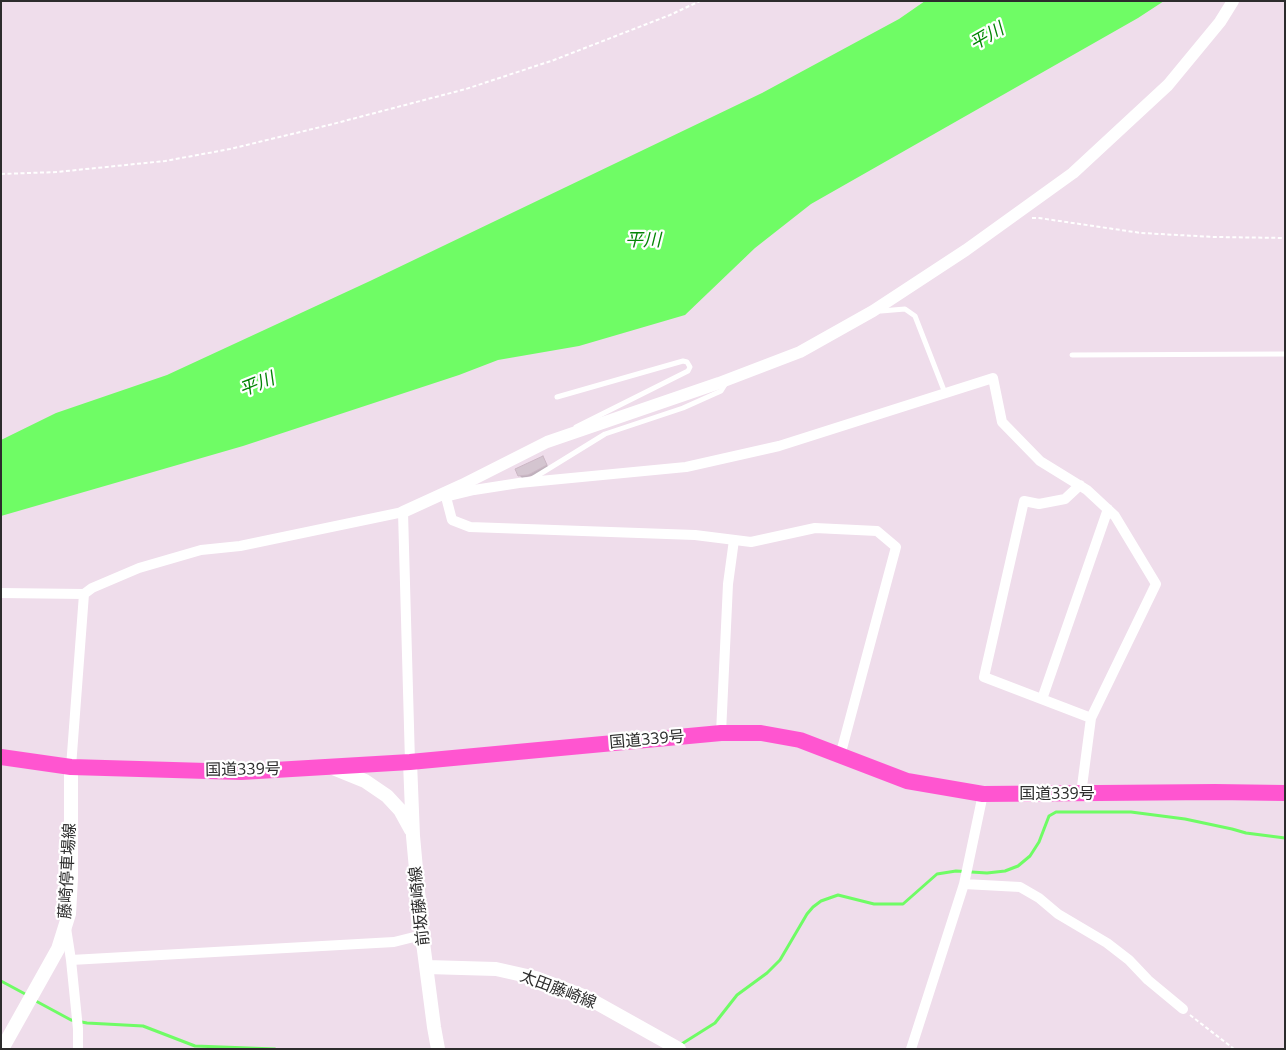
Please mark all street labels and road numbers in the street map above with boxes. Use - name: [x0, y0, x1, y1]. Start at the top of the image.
- street label: 国道339号: [609, 727, 685, 753]
- street label: 国道339号: [205, 760, 281, 780]
- street label: 国道339号: [1019, 784, 1095, 804]
- street label: 藤崎停車場線: [56, 823, 80, 919]
- street label: 前坂藤崎線: [406, 865, 434, 947]
- street label: 太田藤崎線: [517, 967, 599, 1013]

